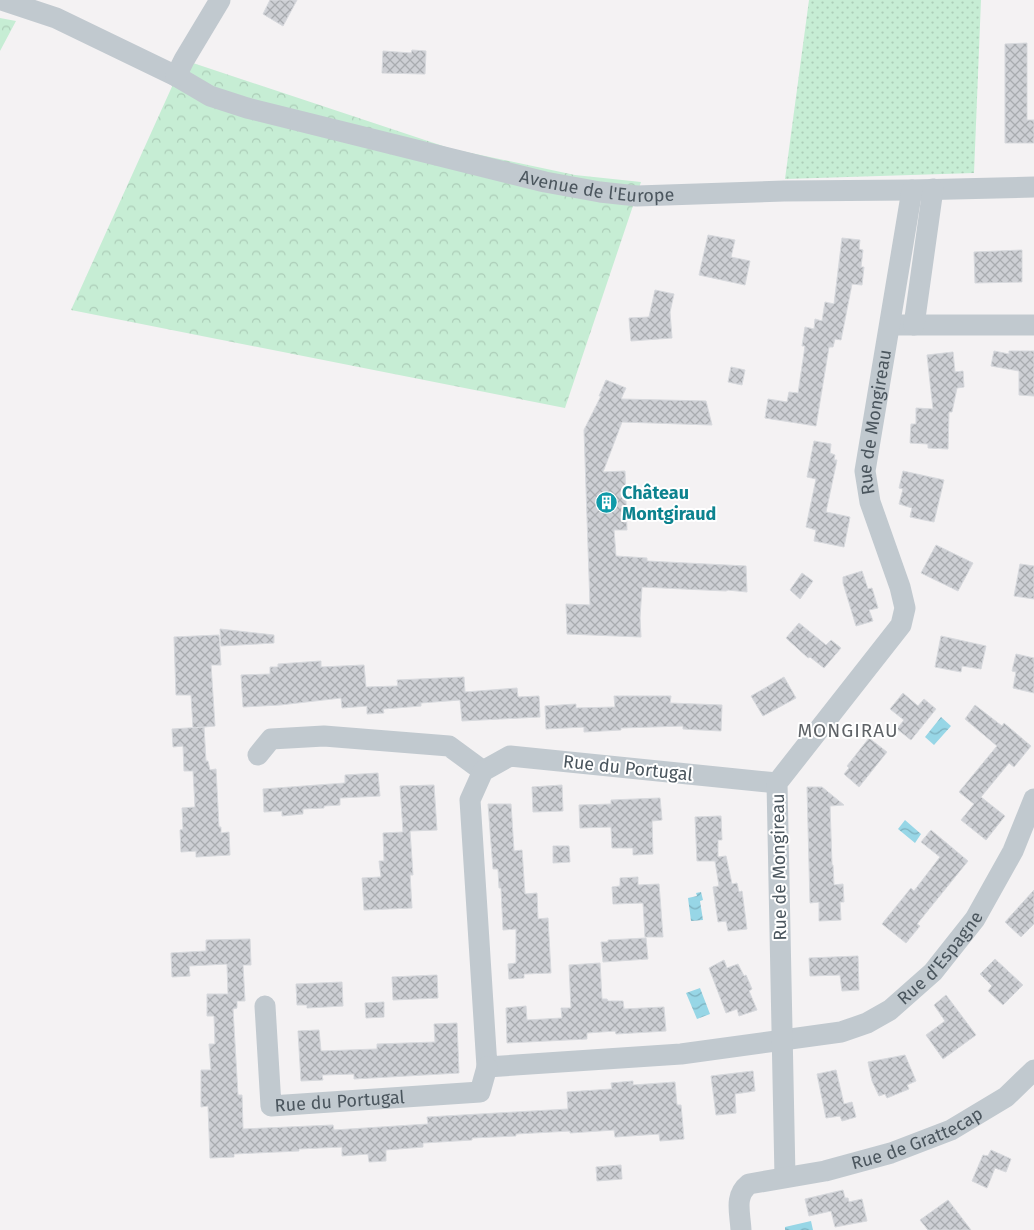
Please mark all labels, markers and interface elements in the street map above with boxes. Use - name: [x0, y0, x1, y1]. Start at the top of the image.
- street label: Avenue de l'Europe: [517, 165, 675, 207]
- street label: Rue de Mongireau: [854, 348, 896, 497]
- place label: Château Montgiraud: [622, 482, 716, 525]
- building icon: Château Montgiraud: [594, 491, 618, 515]
- district label: MONGIRAU: [797, 719, 899, 742]
- street label: Rue du Portugal: [562, 750, 694, 786]
- street label: Rue de Mongireau: [767, 793, 791, 941]
- street label: Rue d'Espagne: [893, 908, 988, 1009]
- street label: Rue du Portugal: [274, 1086, 405, 1117]
- street label: Rue de Grattecap: [849, 1102, 987, 1174]

